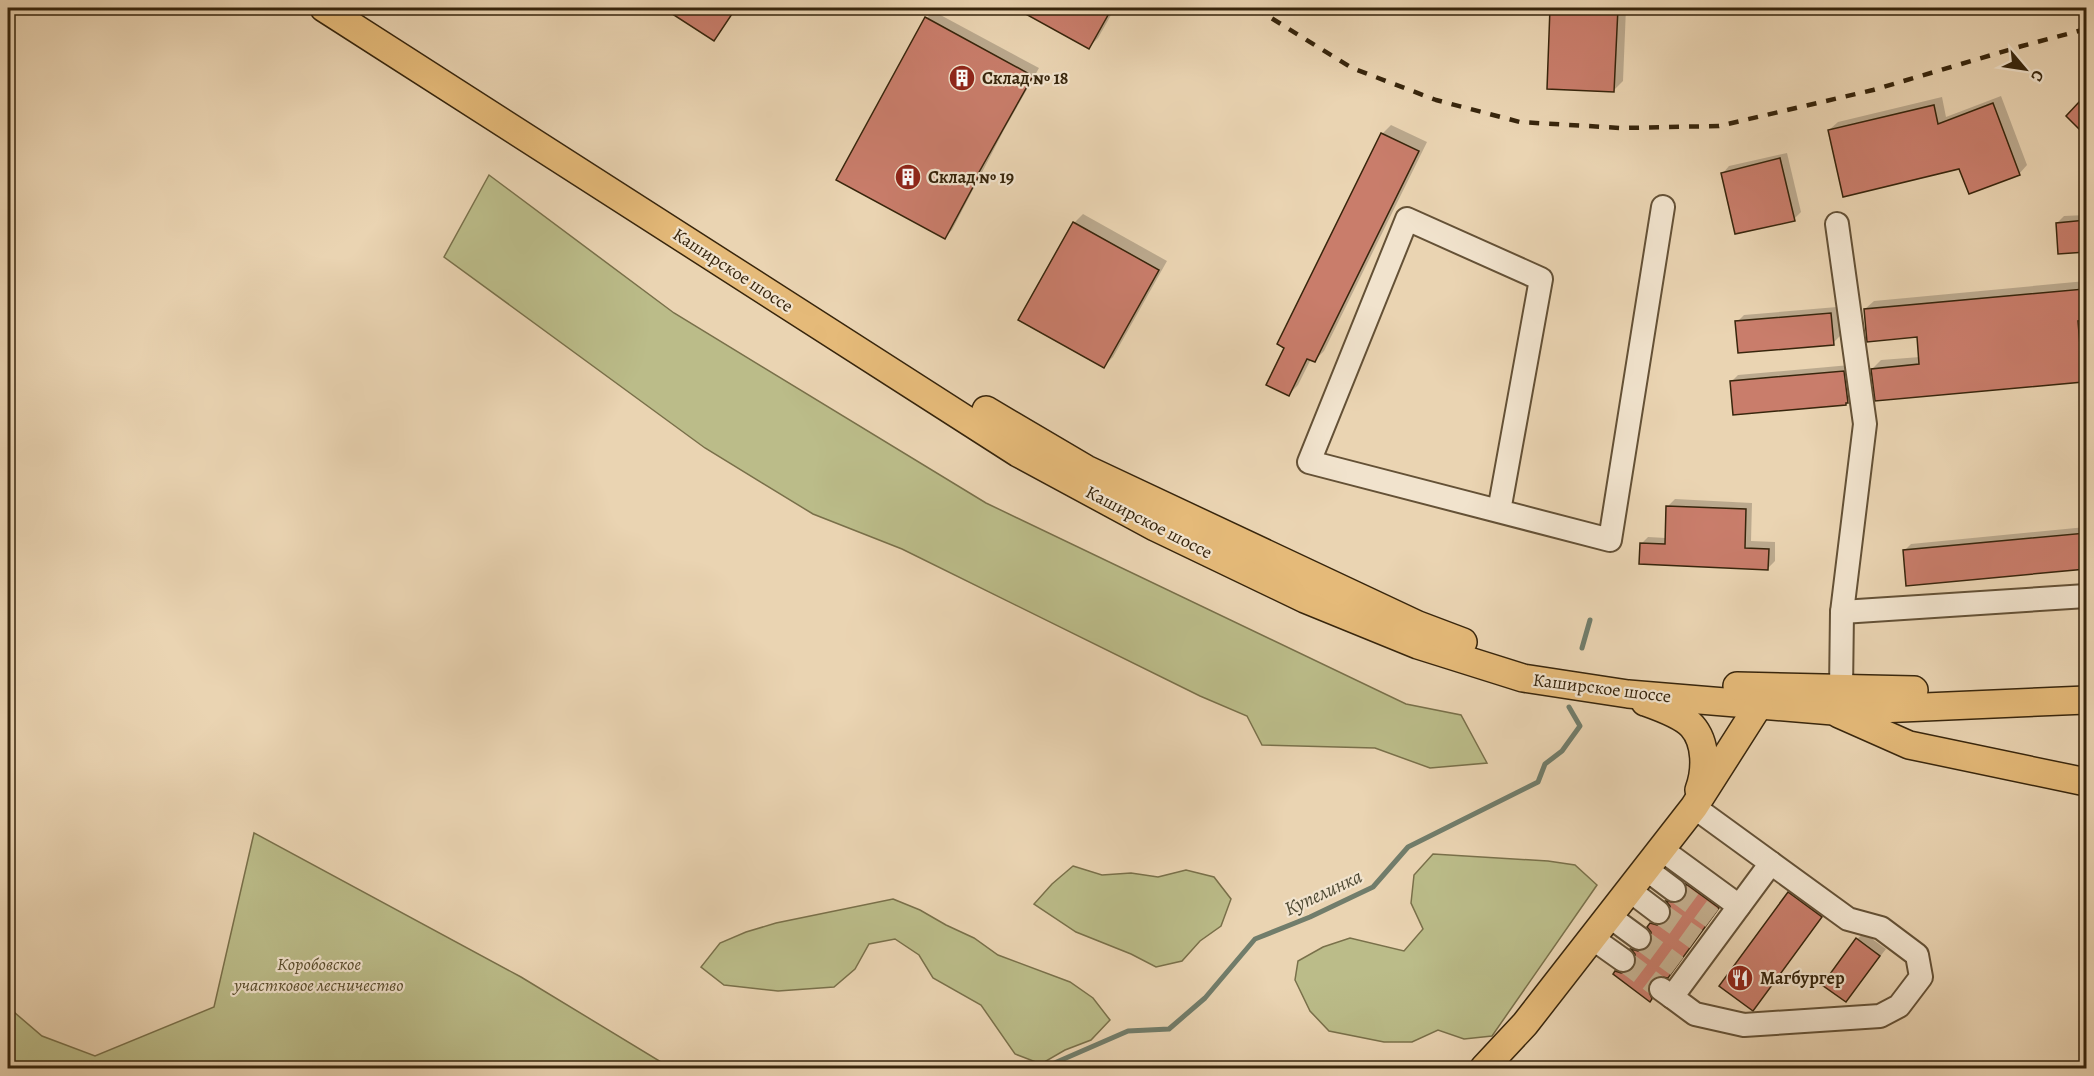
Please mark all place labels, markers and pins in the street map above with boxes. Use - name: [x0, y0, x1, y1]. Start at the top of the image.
- building icon: Склад № 18: [947, 63, 977, 93]
- place label: Склад № 18: [982, 66, 1069, 90]
- building icon: Склад № 19: [893, 162, 923, 192]
- place label: Склад № 19: [928, 165, 1014, 189]
- restaurant icon: Магбургер: [1725, 963, 1755, 993]
- place label: Магбургер: [1760, 966, 1845, 990]

